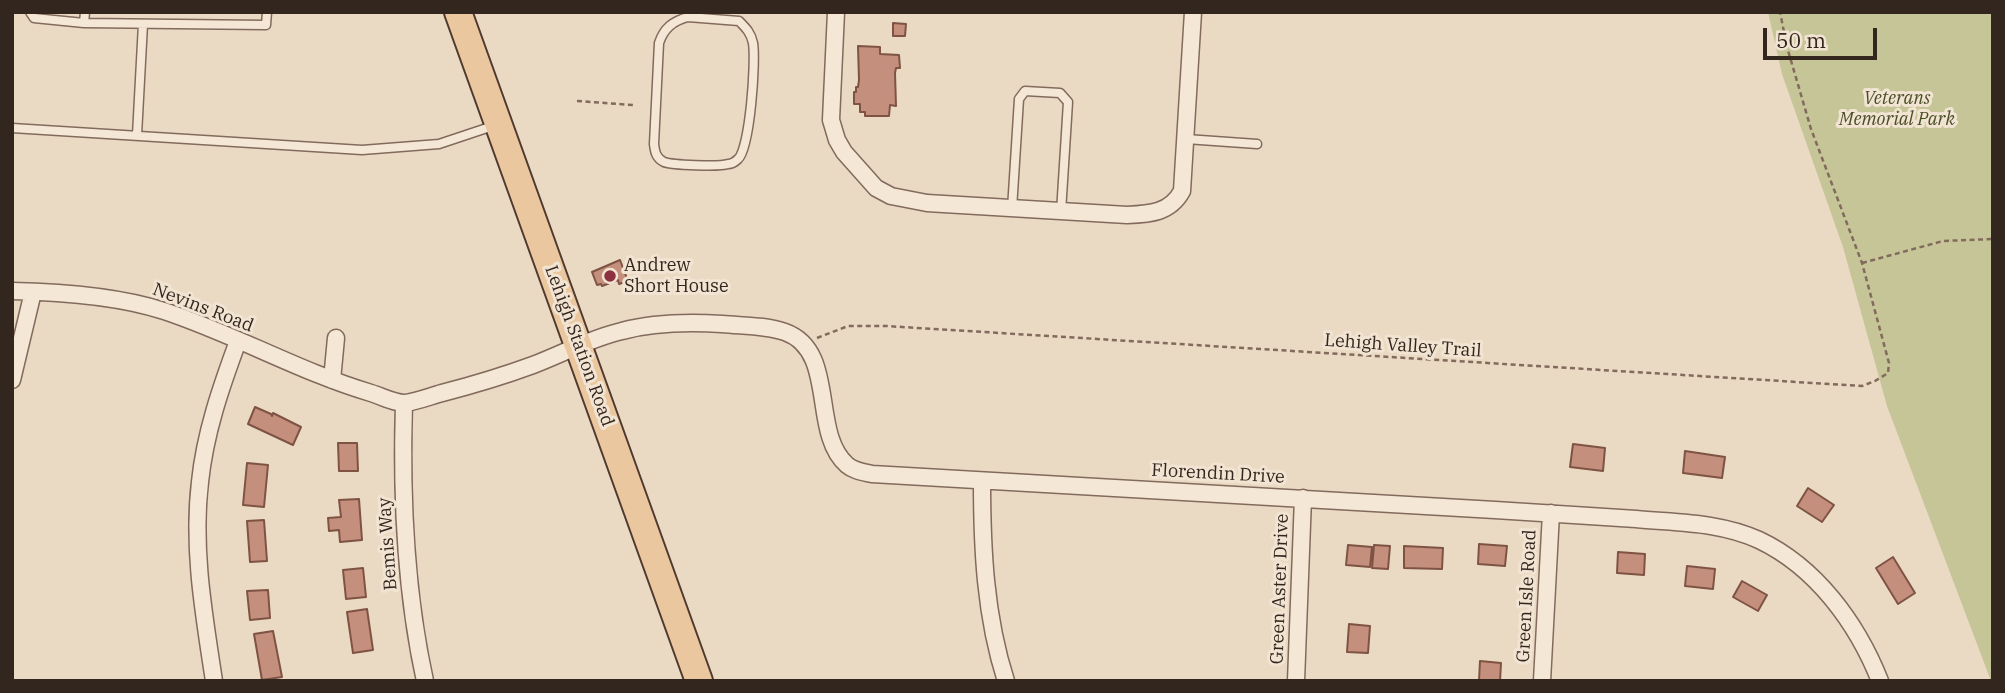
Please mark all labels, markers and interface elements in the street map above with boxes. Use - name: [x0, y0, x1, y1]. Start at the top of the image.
- scale bar: [1767, 14, 1881, 58]
- text: 50 m: [1776, 26, 1826, 54]
- park label: Veterans Memorial Park: [1839, 88, 1955, 130]
- place label: Andrew Short House: [624, 255, 729, 298]
- street label: Lehigh Station Road: [540, 263, 618, 429]
- marker: Andrew Short House: [602, 268, 618, 284]
- street label: Nevins Road: [150, 279, 256, 337]
- street label: Lehigh Valley Trail: [1324, 330, 1482, 362]
- street label: Florendin Drive: [1151, 460, 1285, 488]
- street label: Bemis Way: [374, 497, 402, 591]
- street label: Green Aster Drive: [1267, 513, 1293, 665]
- street label: Green Isle Road: [1513, 529, 1541, 663]

